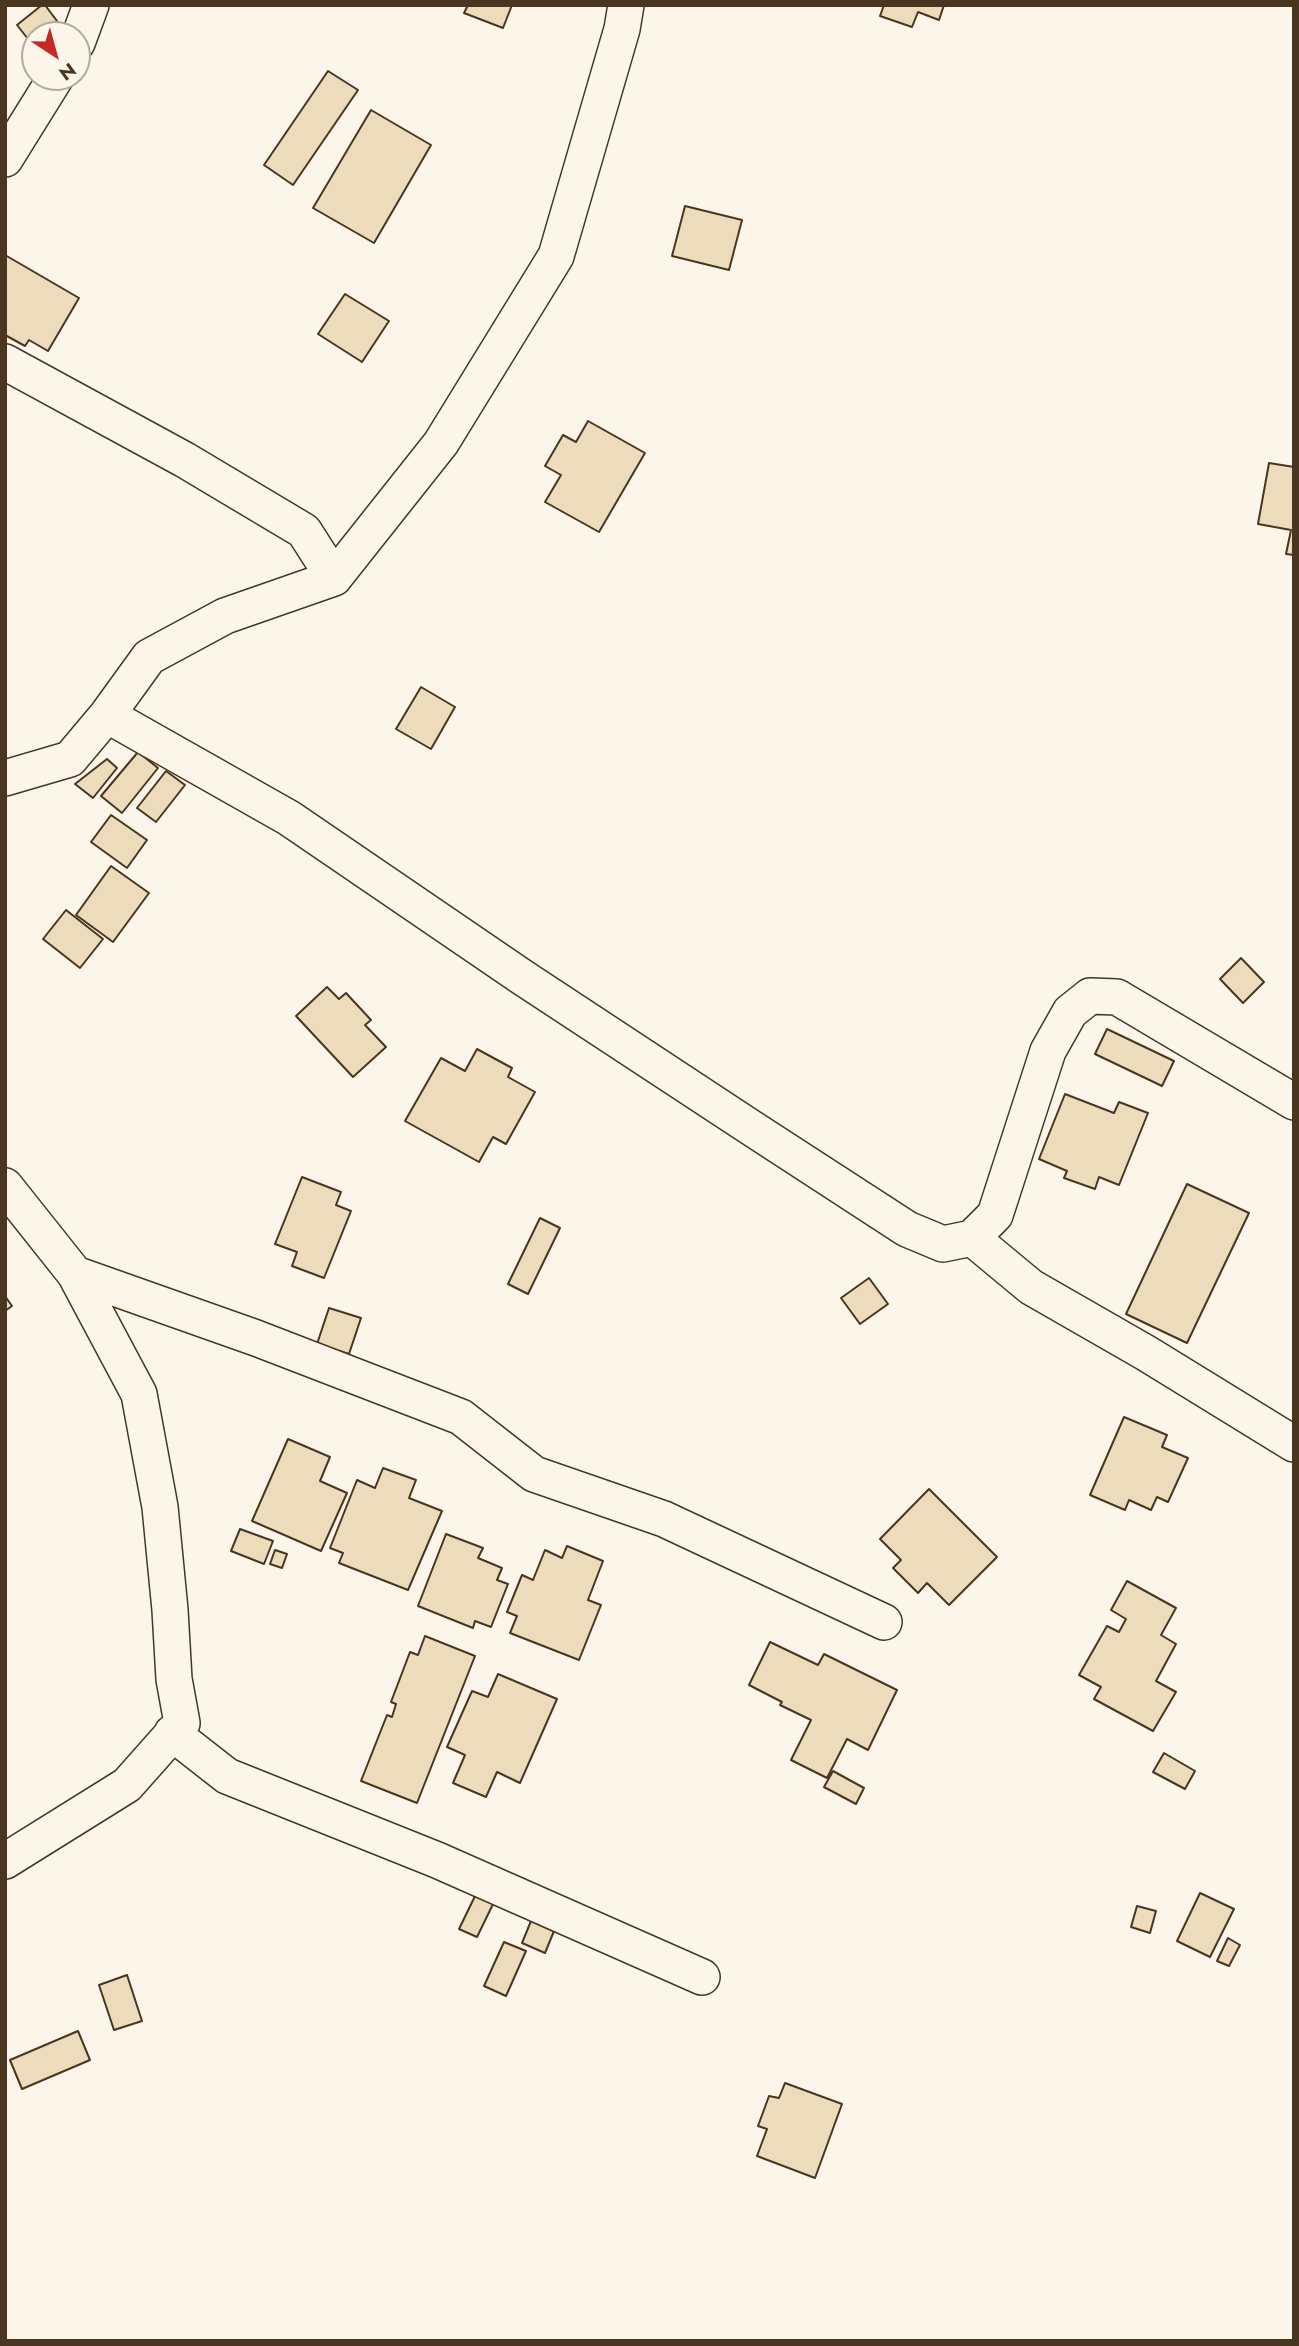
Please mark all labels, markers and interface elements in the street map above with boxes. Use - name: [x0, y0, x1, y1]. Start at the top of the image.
- north arrow: [21, 21, 91, 91]
- text: N: [53, 56, 82, 87]

